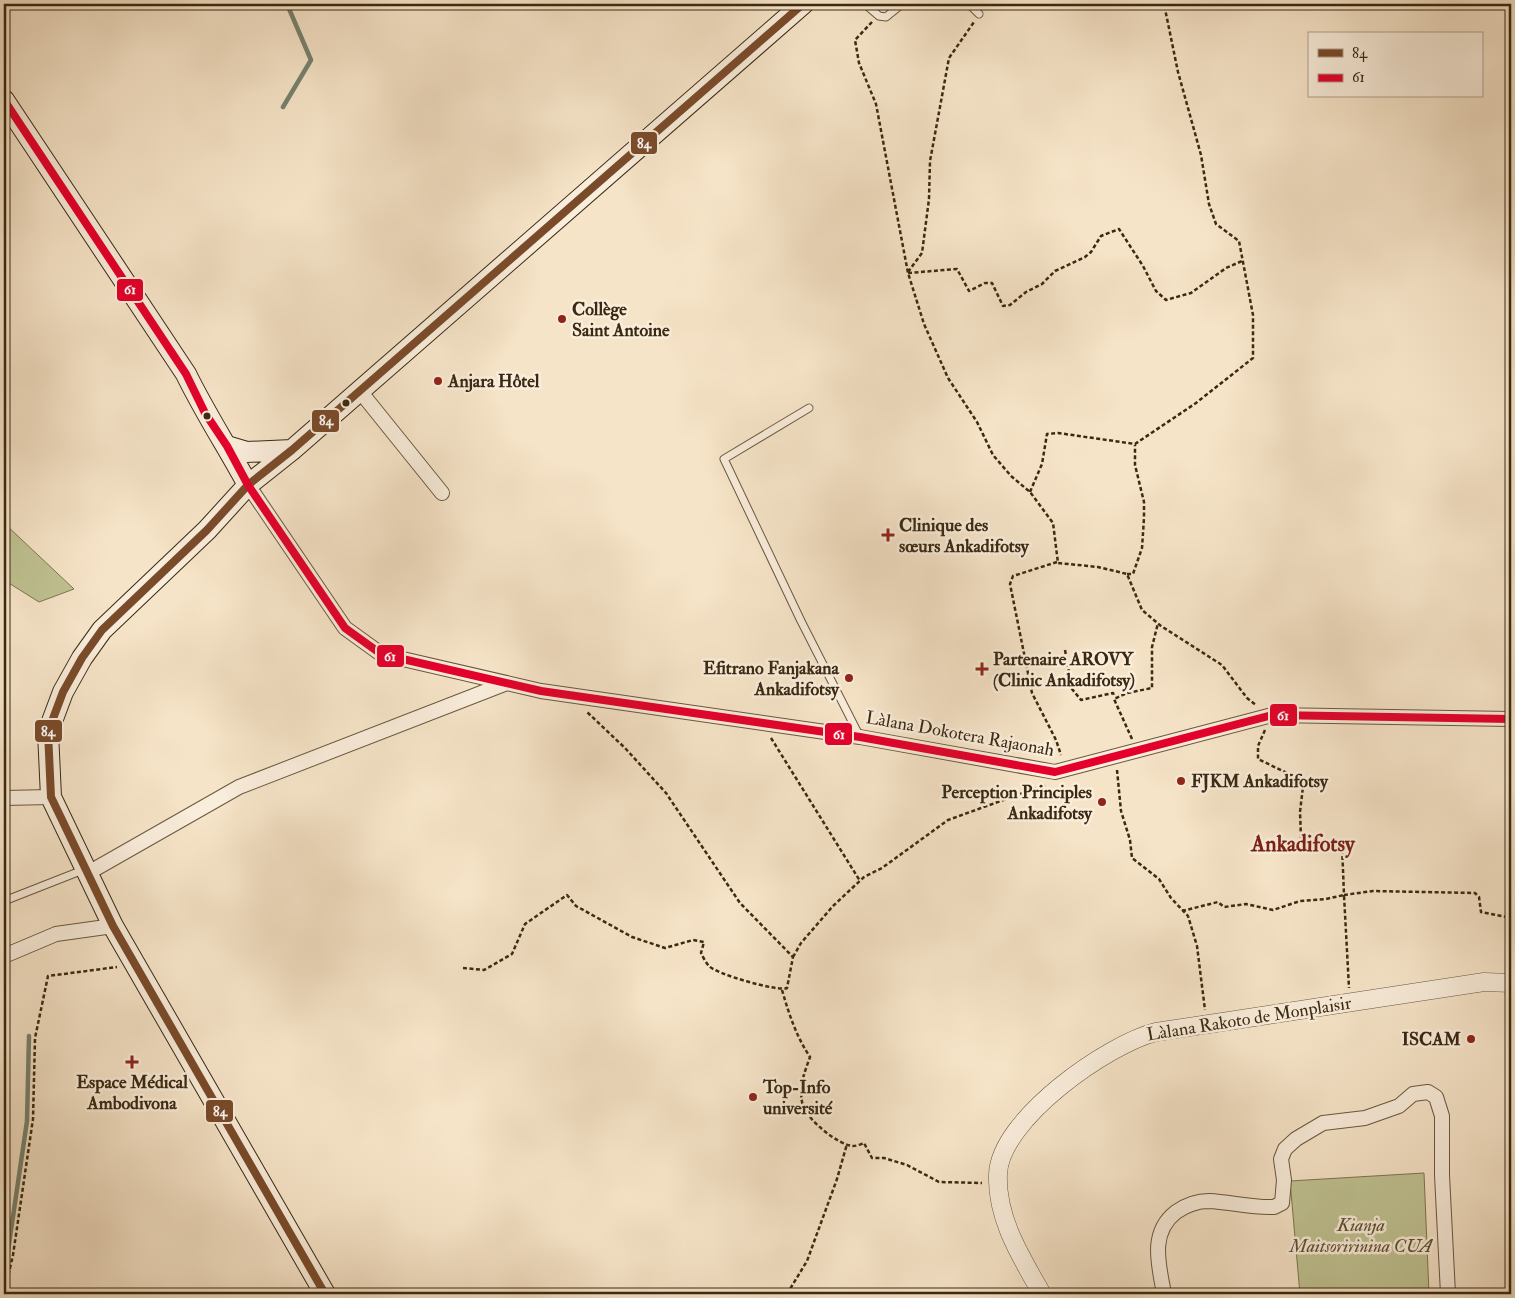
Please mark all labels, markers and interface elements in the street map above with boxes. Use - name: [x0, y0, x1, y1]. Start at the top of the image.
- legend: [1308, 32, 1482, 98]
- text: 84: [1352, 44, 1368, 63]
- text: 61: [1352, 68, 1365, 87]
- line badge: 84: [630, 131, 658, 155]
- text: 84: [637, 135, 653, 152]
- line badge: 61: [116, 278, 144, 302]
- text: 61: [124, 281, 136, 298]
- place label: Collège Saint Antoine: [572, 298, 670, 342]
- marker: Collège Saint Antoine: [556, 313, 568, 325]
- place label: Anjara Hôtel: [447, 370, 540, 393]
- marker: Anjara Hôtel: [432, 375, 444, 387]
- unlabelled marker: [341, 398, 351, 408]
- line badge: 84: [311, 409, 340, 433]
- unlabelled marker: [202, 411, 212, 421]
- text: 84: [319, 412, 335, 429]
- place label: Clinique des sœurs Ankadifotsy: [899, 514, 1030, 558]
- marker: Clinique des sœurs Ankadifotsy: [881, 528, 895, 542]
- line badge: 61: [376, 644, 405, 668]
- text: 61: [384, 648, 396, 665]
- place label: Partenaire AROVY (Clinic Ankadifotsy): [993, 648, 1135, 692]
- place label: Efitrano Fanjakana Ankadifotsy: [703, 657, 840, 701]
- marker: Partenaire AROVY (Clinic Ankadifotsy): [975, 662, 989, 676]
- marker: Efitrano Fanjakana Ankadifotsy: [843, 672, 855, 684]
- line badge: 61: [1269, 703, 1298, 727]
- street label: Làlana Dokotera Rajaonah: [864, 706, 1057, 762]
- text: 61: [1277, 707, 1289, 724]
- line badge: 84: [34, 719, 63, 743]
- line badge: 61: [824, 722, 853, 746]
- text: 84: [41, 723, 57, 740]
- text: 61: [833, 726, 845, 743]
- place label: FJKM Ankadifotsy: [1191, 770, 1329, 793]
- marker: FJKM Ankadifotsy: [1175, 775, 1187, 787]
- place label: Perception Principles Ankadifotsy: [941, 781, 1093, 825]
- marker: Perception Principles Ankadifotsy: [1096, 796, 1108, 808]
- district label: Ankadifotsy: [1250, 830, 1356, 859]
- street label: Làlana Rakoto de Monplaisir: [1145, 991, 1353, 1047]
- place label: ISCAM: [1402, 1028, 1462, 1051]
- marker: ISCAM: [1465, 1033, 1477, 1045]
- marker: Espace Médical Ambodivona: [125, 1055, 139, 1069]
- place label: Espace Médical Ambodivona: [76, 1071, 188, 1115]
- place label: Top-Info université: [762, 1076, 833, 1120]
- marker: Top-Info université: [747, 1091, 759, 1103]
- line badge: 84: [205, 1099, 234, 1123]
- text: 84: [213, 1103, 229, 1120]
- park label: Kianja Maitsoririnina CUA: [1289, 1214, 1434, 1258]

